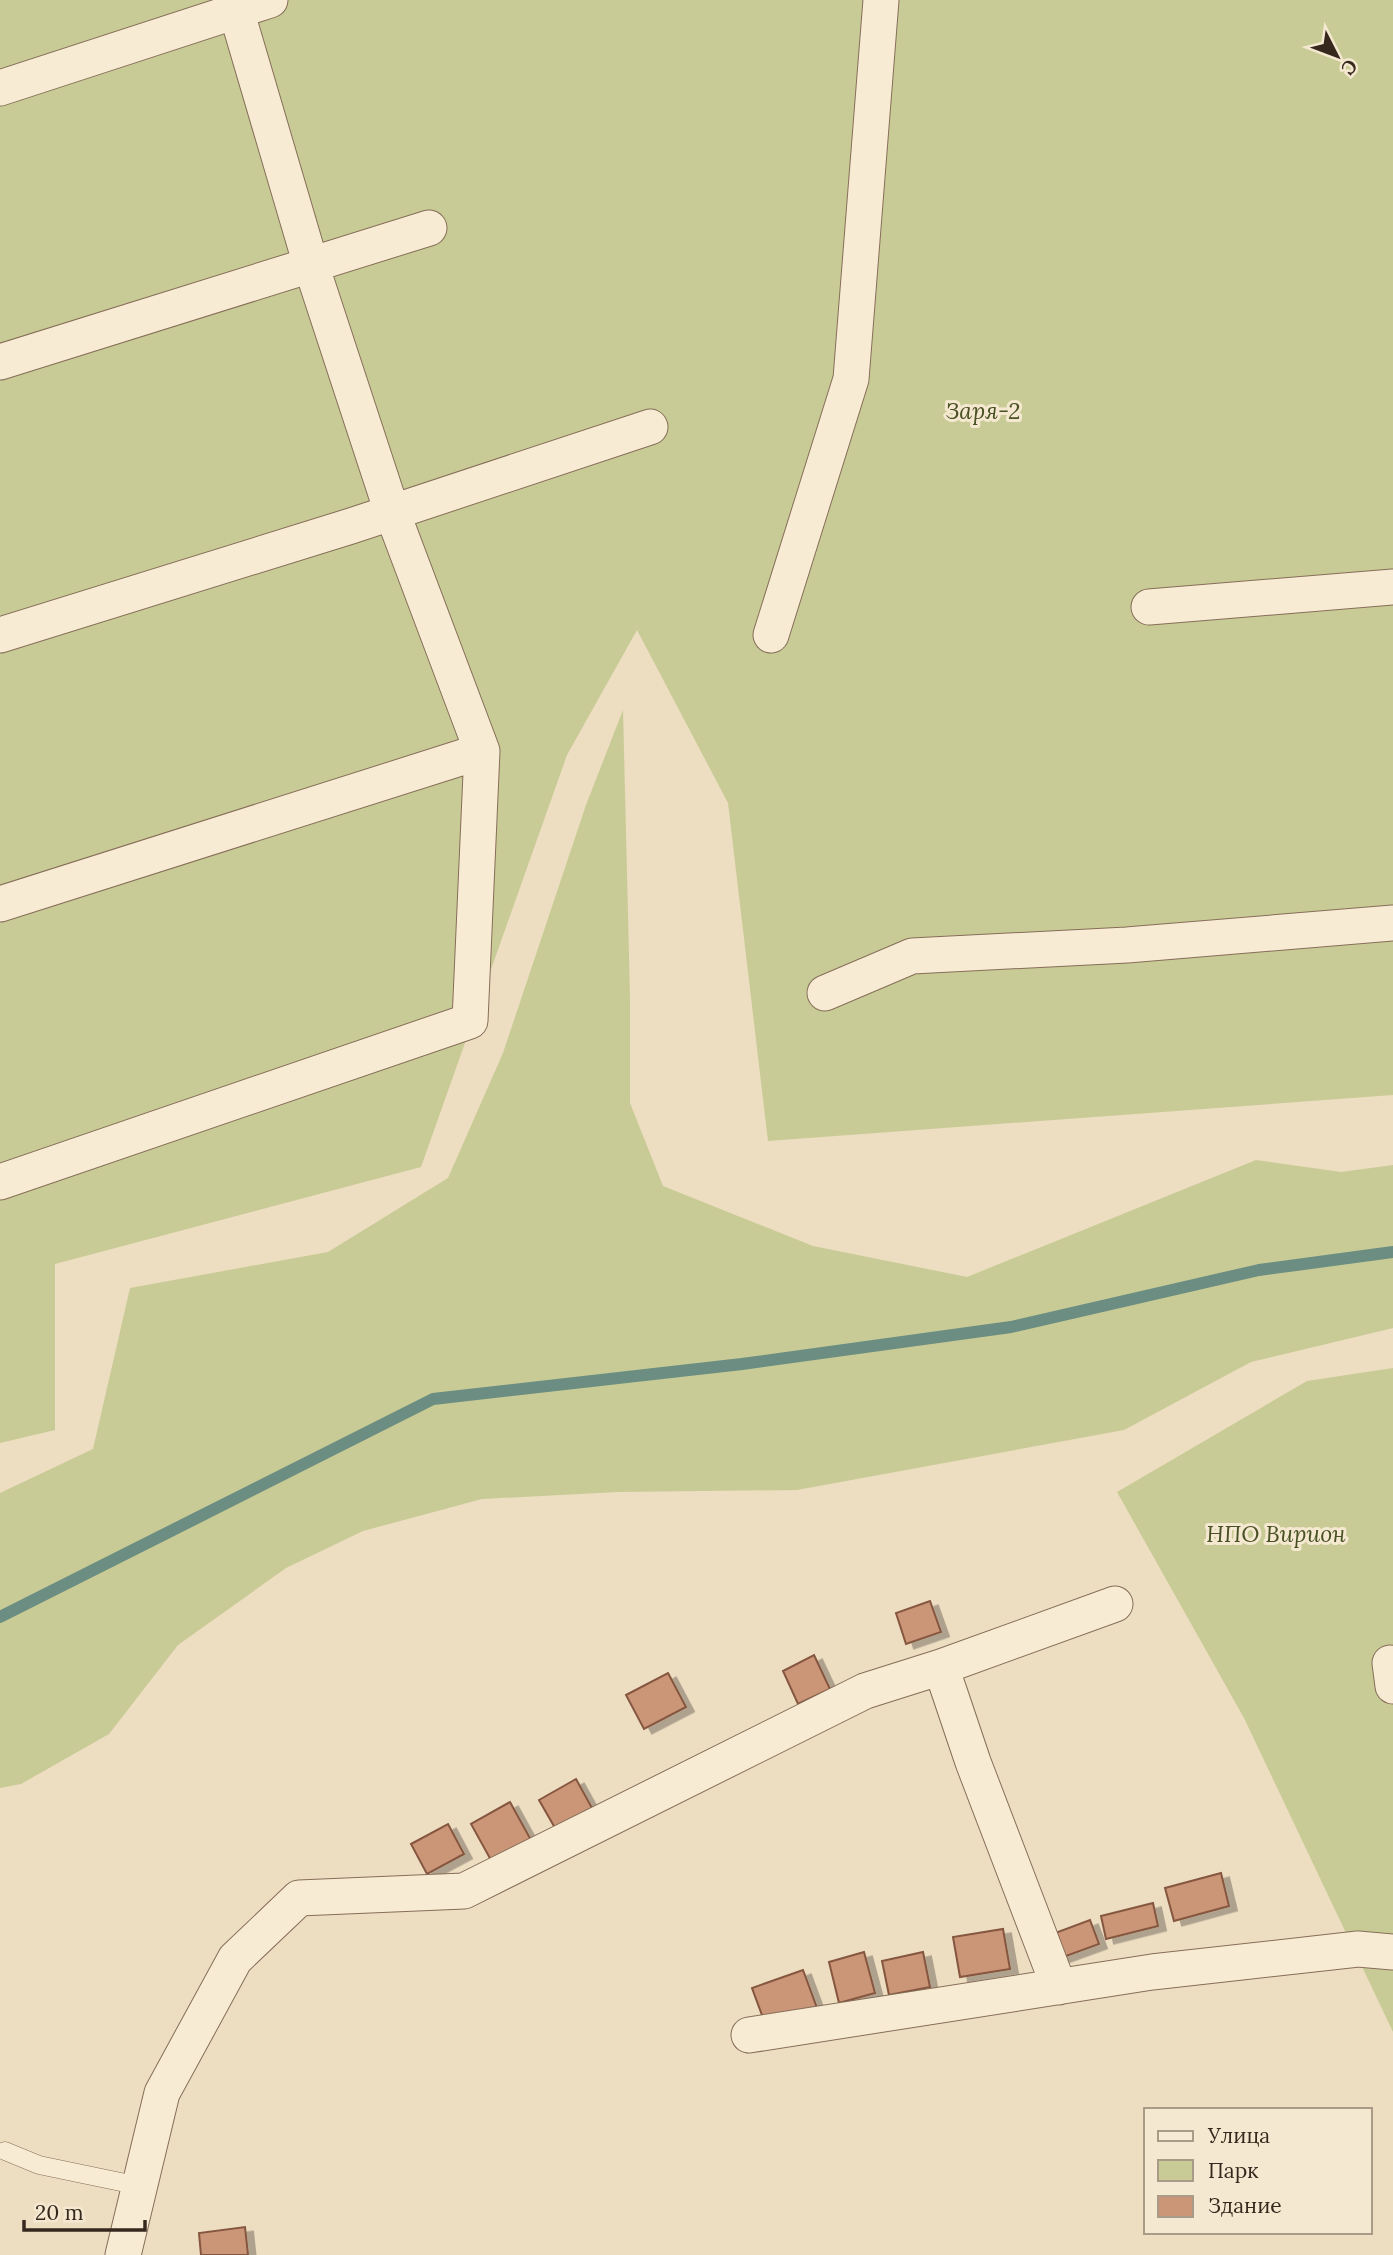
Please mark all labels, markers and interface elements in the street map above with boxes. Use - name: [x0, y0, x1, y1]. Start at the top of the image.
- north arrow: [1302, 21, 1372, 91]
- text: С: [1336, 54, 1363, 80]
- park label: Заря-2: [946, 396, 1020, 425]
- park label: НПО Вирион: [1206, 1519, 1346, 1548]
- legend: [1144, 2108, 1372, 2234]
- text: Улица: [1207, 2122, 1270, 2149]
- text: Парк: [1208, 2157, 1259, 2184]
- scale bar: [24, 2188, 145, 2232]
- text: Здание: [1208, 2192, 1282, 2219]
- text: 20 m: [35, 2199, 84, 2226]

